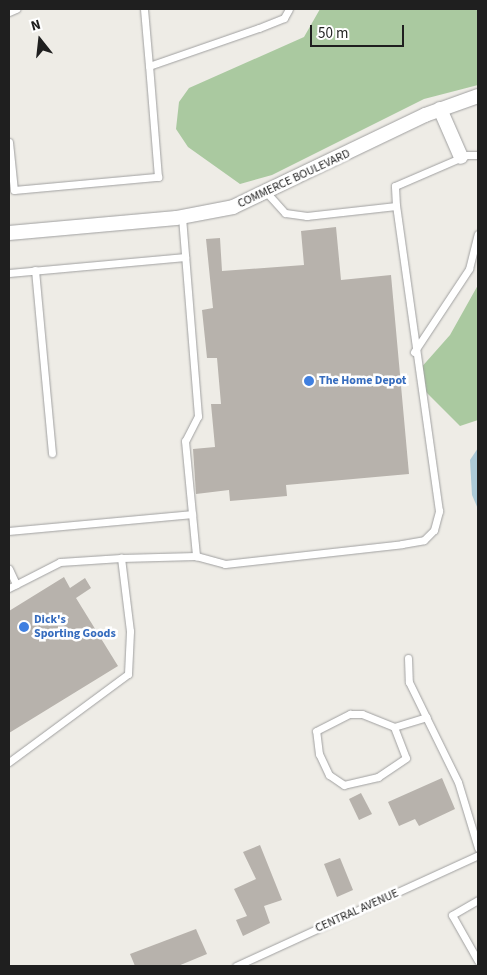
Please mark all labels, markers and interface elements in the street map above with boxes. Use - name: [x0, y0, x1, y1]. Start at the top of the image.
- north arrow: [15, 15, 65, 65]
- text: N: [29, 15, 43, 36]
- scale bar: [312, 15, 406, 47]
- text: 50 m: [318, 23, 348, 44]
- street label: COMMERCE BOULEVARD: [236, 147, 352, 211]
- place label: The Home Depot: [319, 374, 406, 388]
- marker: The Home Depot: [303, 375, 315, 387]
- place label: Dick's Sporting Goods: [34, 613, 116, 641]
- marker: Dick's Sporting Goods: [18, 621, 30, 633]
- street label: CENTRAL AVENUE: [313, 886, 401, 936]

